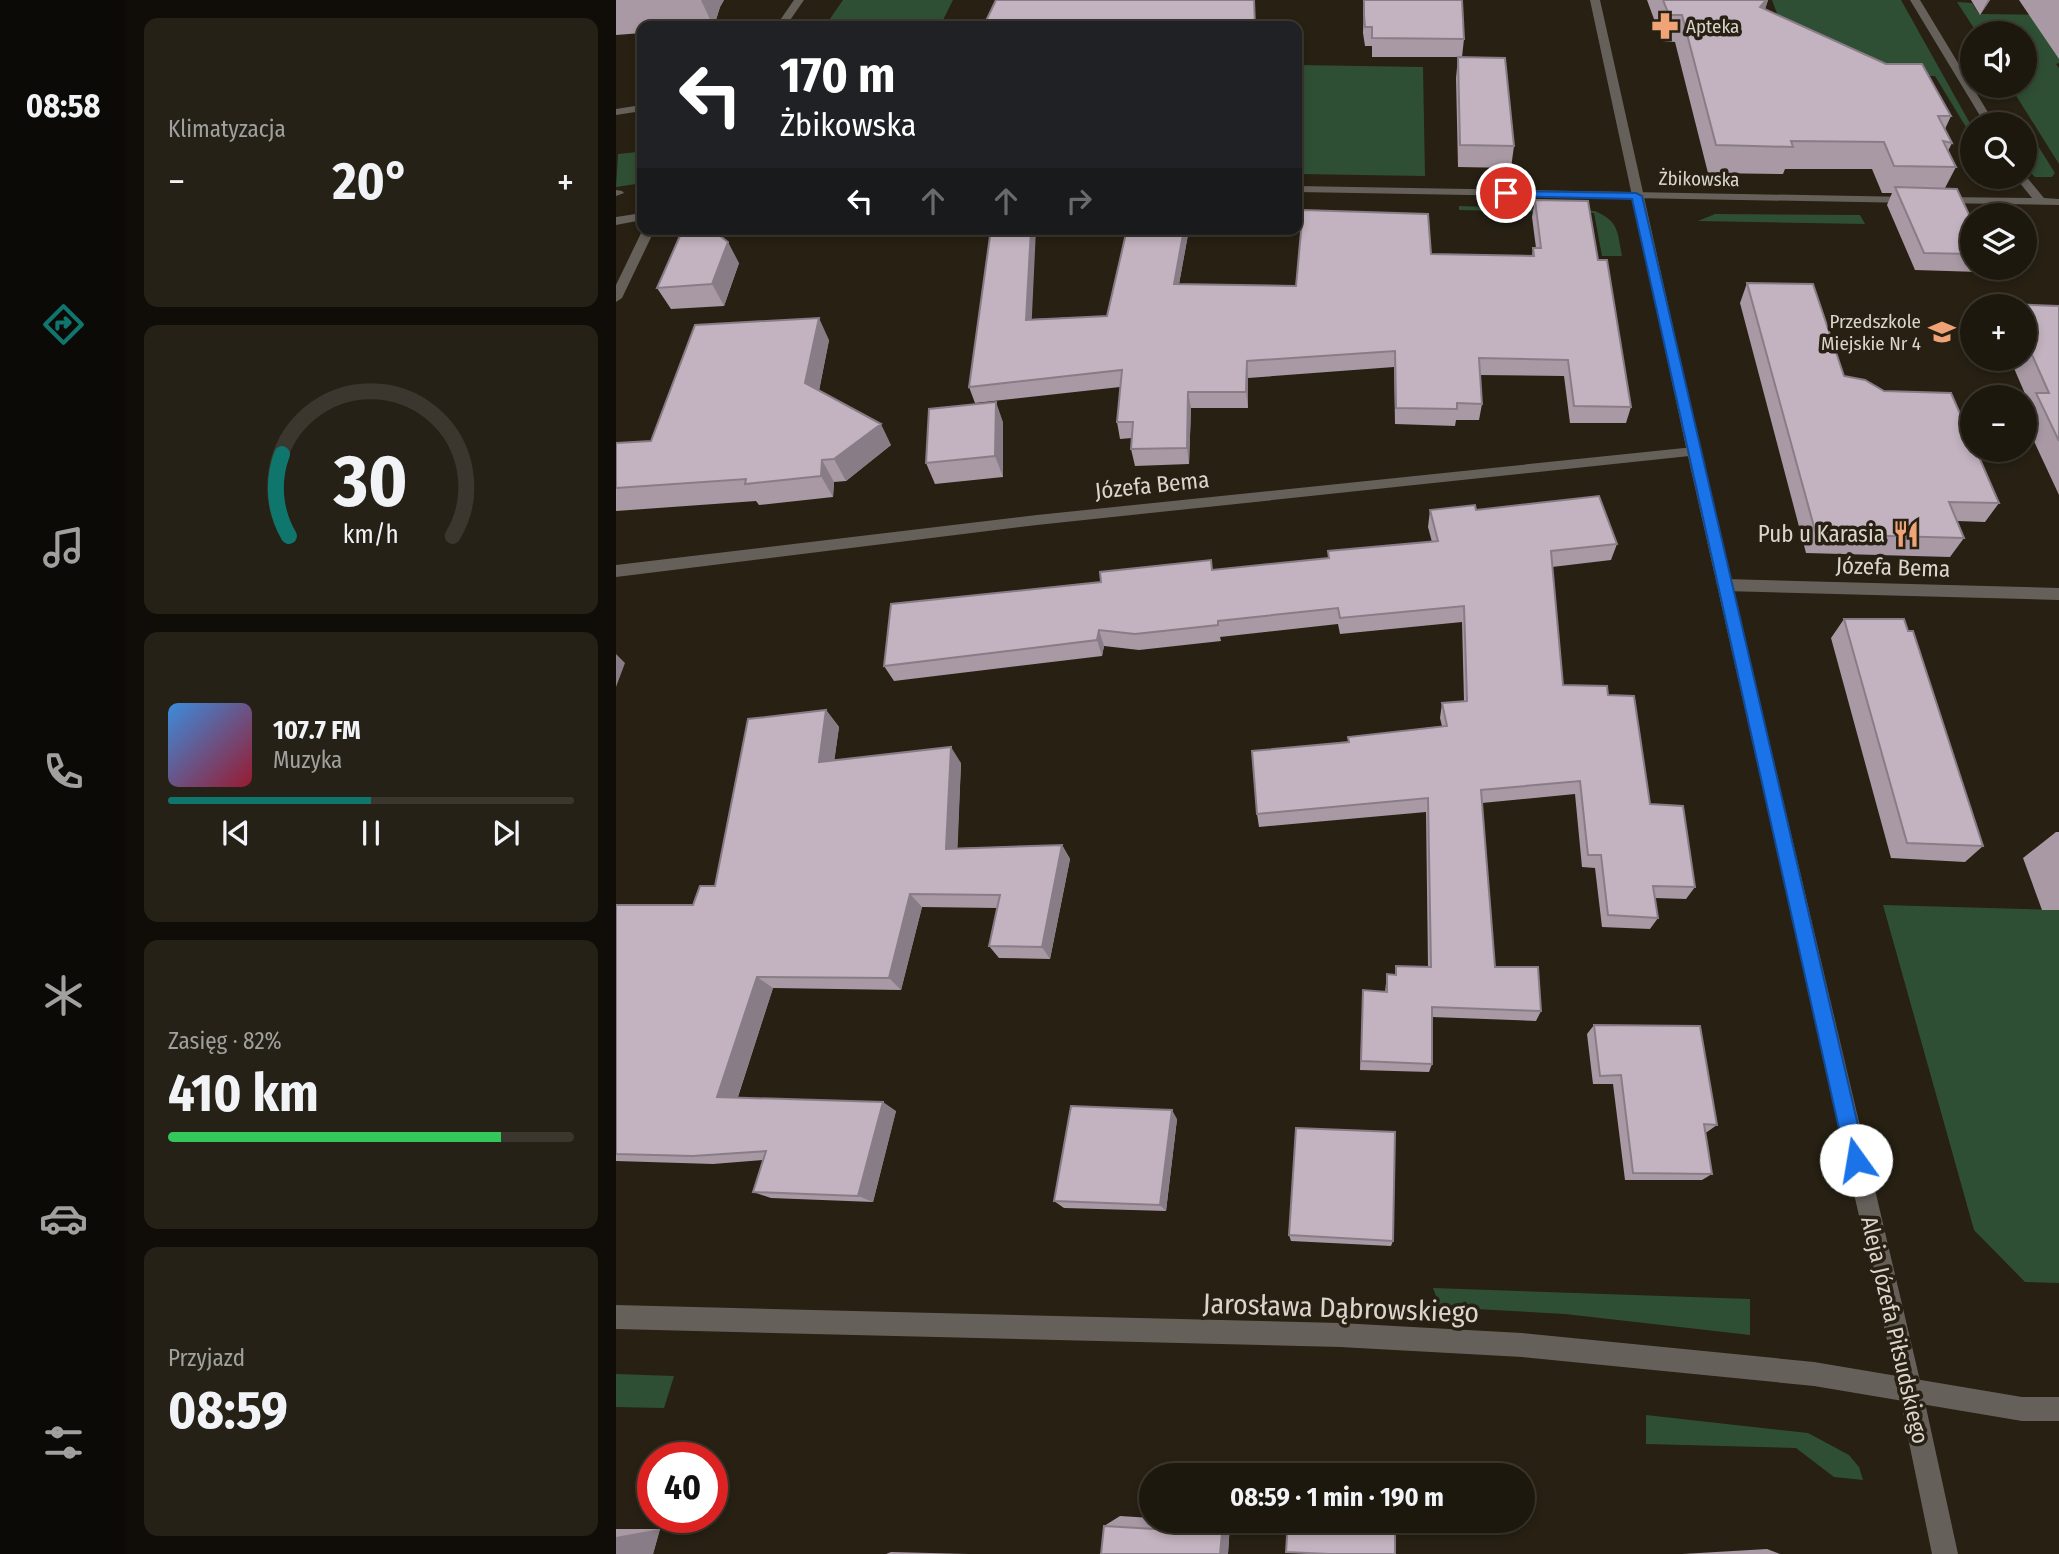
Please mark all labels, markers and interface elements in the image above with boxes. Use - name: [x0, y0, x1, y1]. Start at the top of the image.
- pharmacy icon: Apteka: [1650, 11, 1680, 41]
- place label: Apteka: [1686, 15, 1739, 38]
- map controls: [1960, 21, 2037, 462]
- button: sound: [1960, 21, 2037, 98]
- text: 170 m: [780, 46, 896, 105]
- icon: left: [665, 49, 756, 140]
- text: 08:58: [26, 87, 100, 125]
- text: Żbikowska: [780, 106, 916, 144]
- button: search: [1960, 112, 2037, 189]
- text: Klimatyzacja: [168, 115, 286, 143]
- text: 20°: [333, 150, 409, 213]
- text: −: [168, 159, 185, 205]
- text: +: [557, 159, 574, 205]
- pin: [1476, 163, 1536, 223]
- street label: Żbikowska: [1658, 167, 1740, 191]
- icon: arrive: [1487, 174, 1525, 212]
- icon: left: [841, 182, 879, 220]
- icon: ahead: [914, 182, 952, 220]
- icon: ahead: [987, 182, 1025, 220]
- icon: right: [1060, 182, 1098, 220]
- button: layers: [1960, 203, 2037, 280]
- button: +: [1960, 294, 2037, 371]
- icon: directions: [39, 300, 88, 349]
- place label: Przedszkole Miejskie Nr 4: [1821, 310, 1921, 355]
- school or university icon: Przedszkole Miejskie Nr 4: [1927, 317, 1957, 347]
- button: −: [1960, 385, 2037, 462]
- text: 30: [333, 438, 408, 525]
- street label: Józefa Bema: [1094, 465, 1210, 505]
- restaurant icon: Pub u Karasia: [1891, 519, 1921, 549]
- text: km/h: [343, 520, 399, 550]
- place label: Pub u Karasia: [1758, 520, 1885, 548]
- icon: music: [39, 523, 88, 572]
- street label: Józefa Bema: [1835, 551, 1951, 583]
- text: 107.7 FM: [273, 715, 361, 746]
- text: Muzyka: [273, 746, 342, 774]
- icon: phone: [39, 747, 88, 796]
- icon: previous: [217, 814, 255, 852]
- icon: pause: [352, 814, 390, 852]
- icon: next: [487, 814, 525, 852]
- icon: climate: [39, 971, 88, 1020]
- text: Zasięg · 82%: [168, 1027, 282, 1055]
- text: 410 km: [168, 1062, 319, 1125]
- position arrow: [1819, 1123, 1893, 1197]
- icon: car: [39, 1194, 88, 1243]
- street label: Aleja Józefa Piłsudskiego: [1855, 1214, 1935, 1446]
- street label: Jarosława Dąbrowskiego: [1202, 1287, 1480, 1329]
- text: Przyjazd: [168, 1344, 245, 1372]
- text: 08:59: [168, 1379, 288, 1442]
- icon: filters: [39, 1418, 88, 1467]
- speed limit sign: 40: [637, 1442, 728, 1533]
- text: 08:59 · 1 min · 190 m: [1230, 1482, 1444, 1513]

